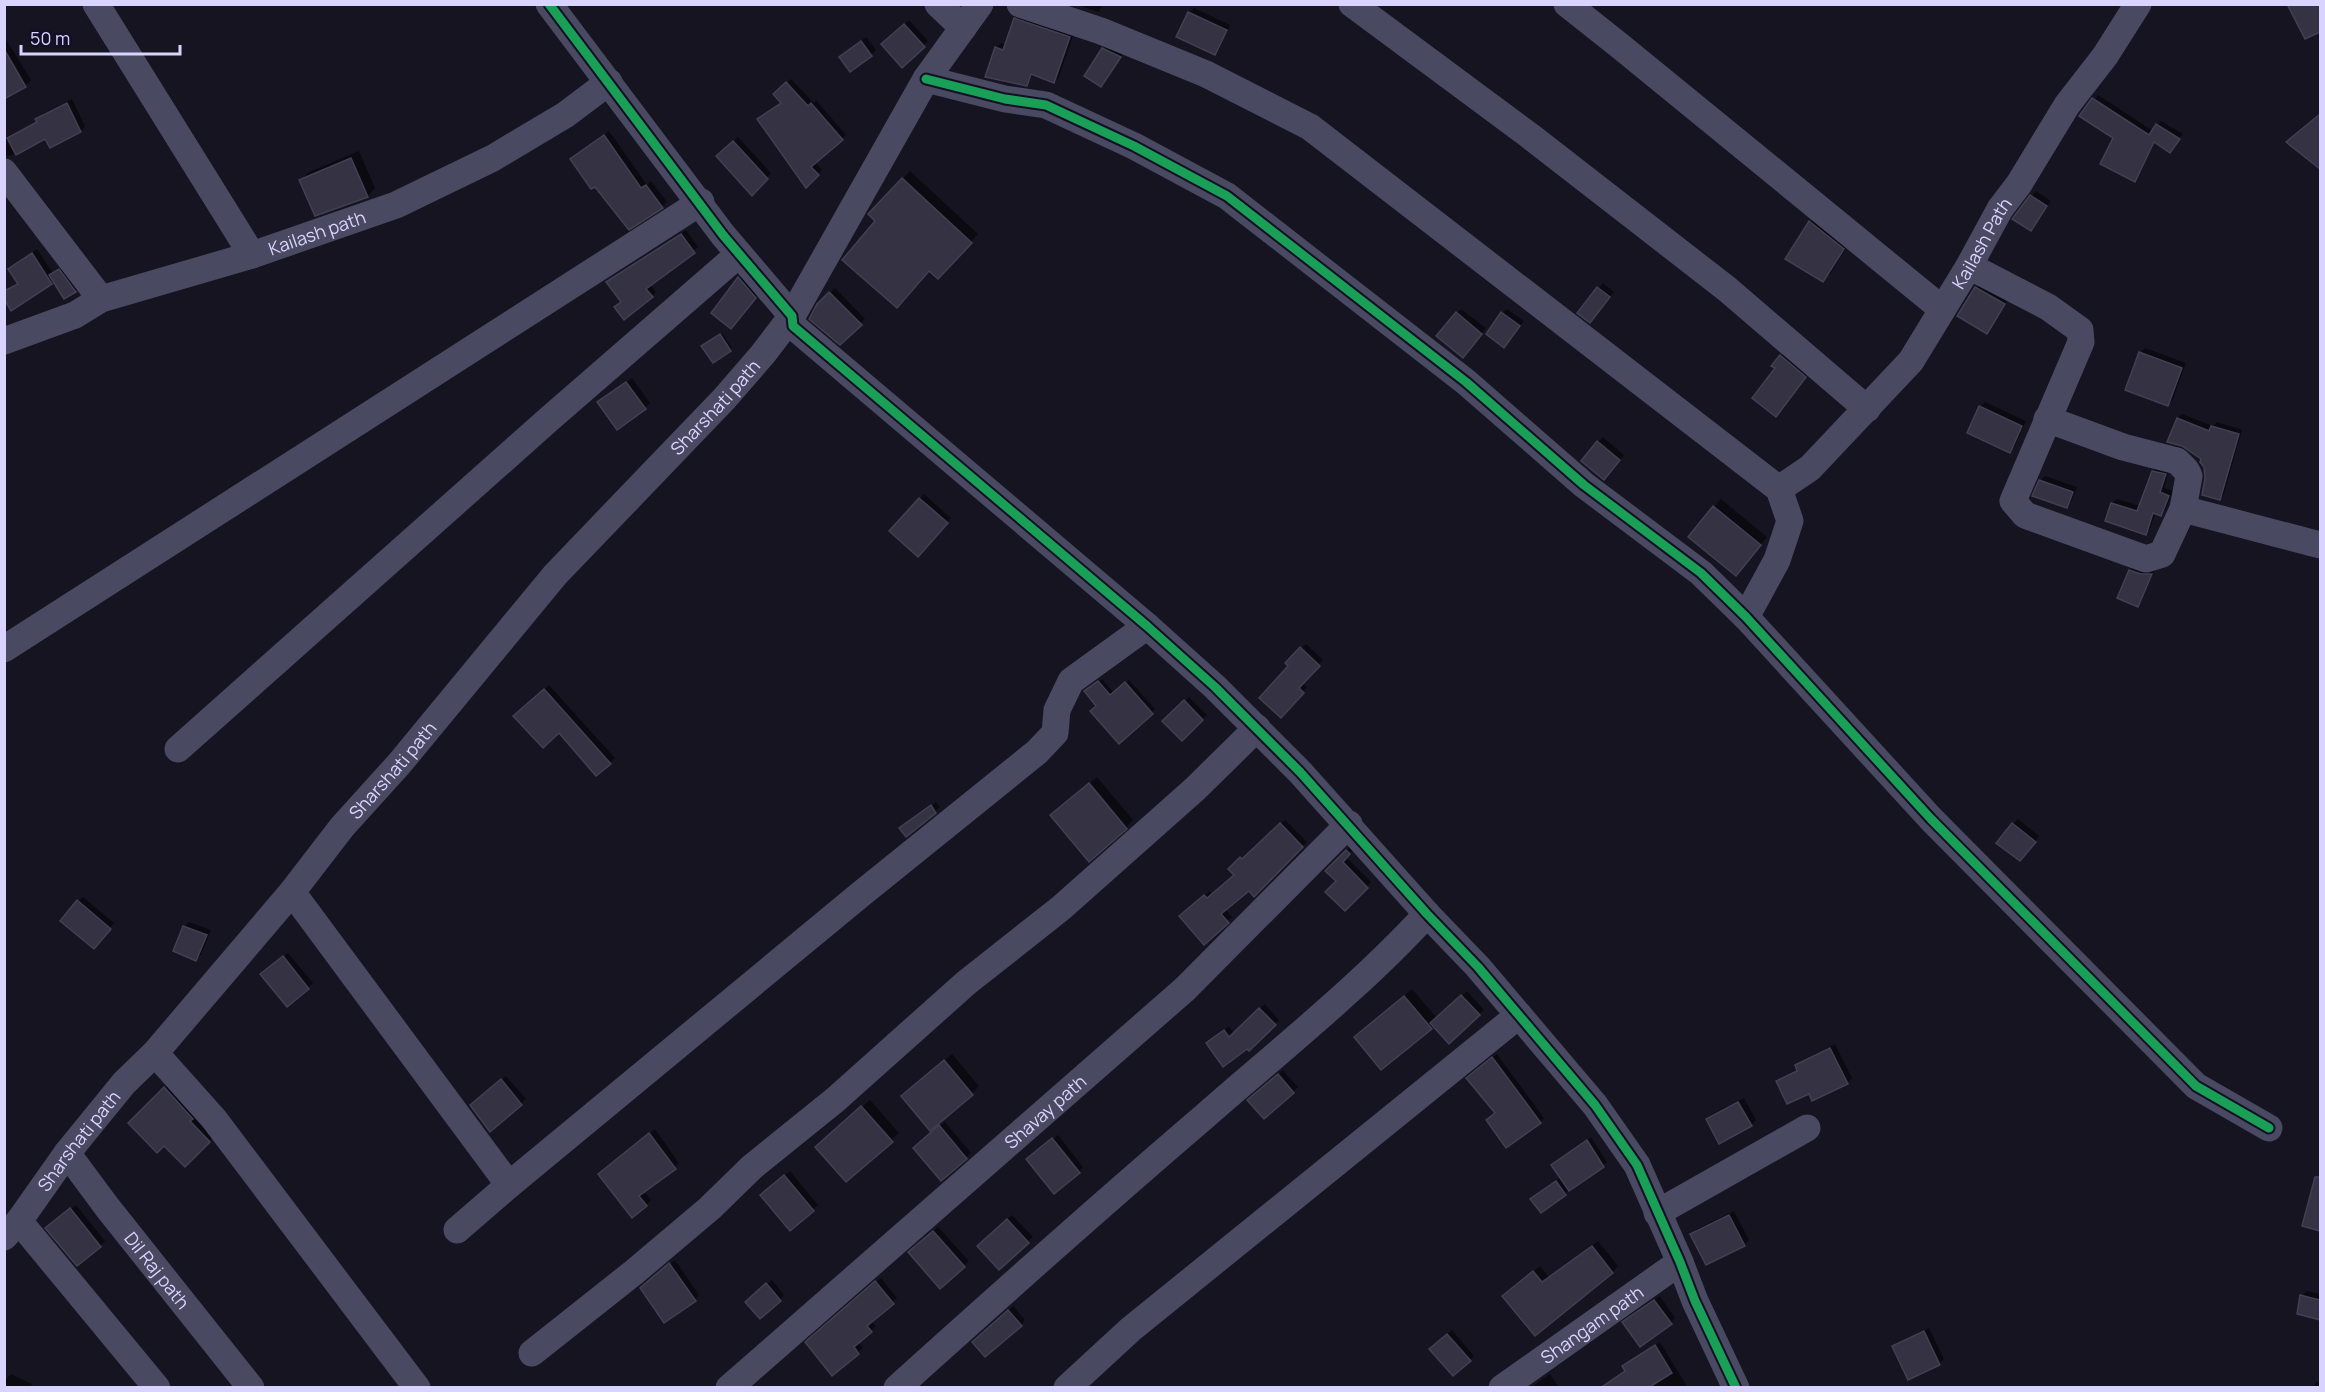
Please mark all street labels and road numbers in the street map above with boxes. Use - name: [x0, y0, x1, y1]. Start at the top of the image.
- street label: Kailash Path: [1946, 192, 2017, 293]
- street label: Kailash path: [265, 205, 369, 260]
- street label: Sharshati path: [665, 354, 765, 460]
- street label: Sharshati path: [343, 716, 441, 824]
- street label: Shavay path: [999, 1069, 1091, 1154]
- street label: Sharshati path: [32, 1085, 125, 1196]
- street label: Dil Raj path: [119, 1227, 195, 1314]
- street label: Shangam path: [1536, 1280, 1648, 1369]

